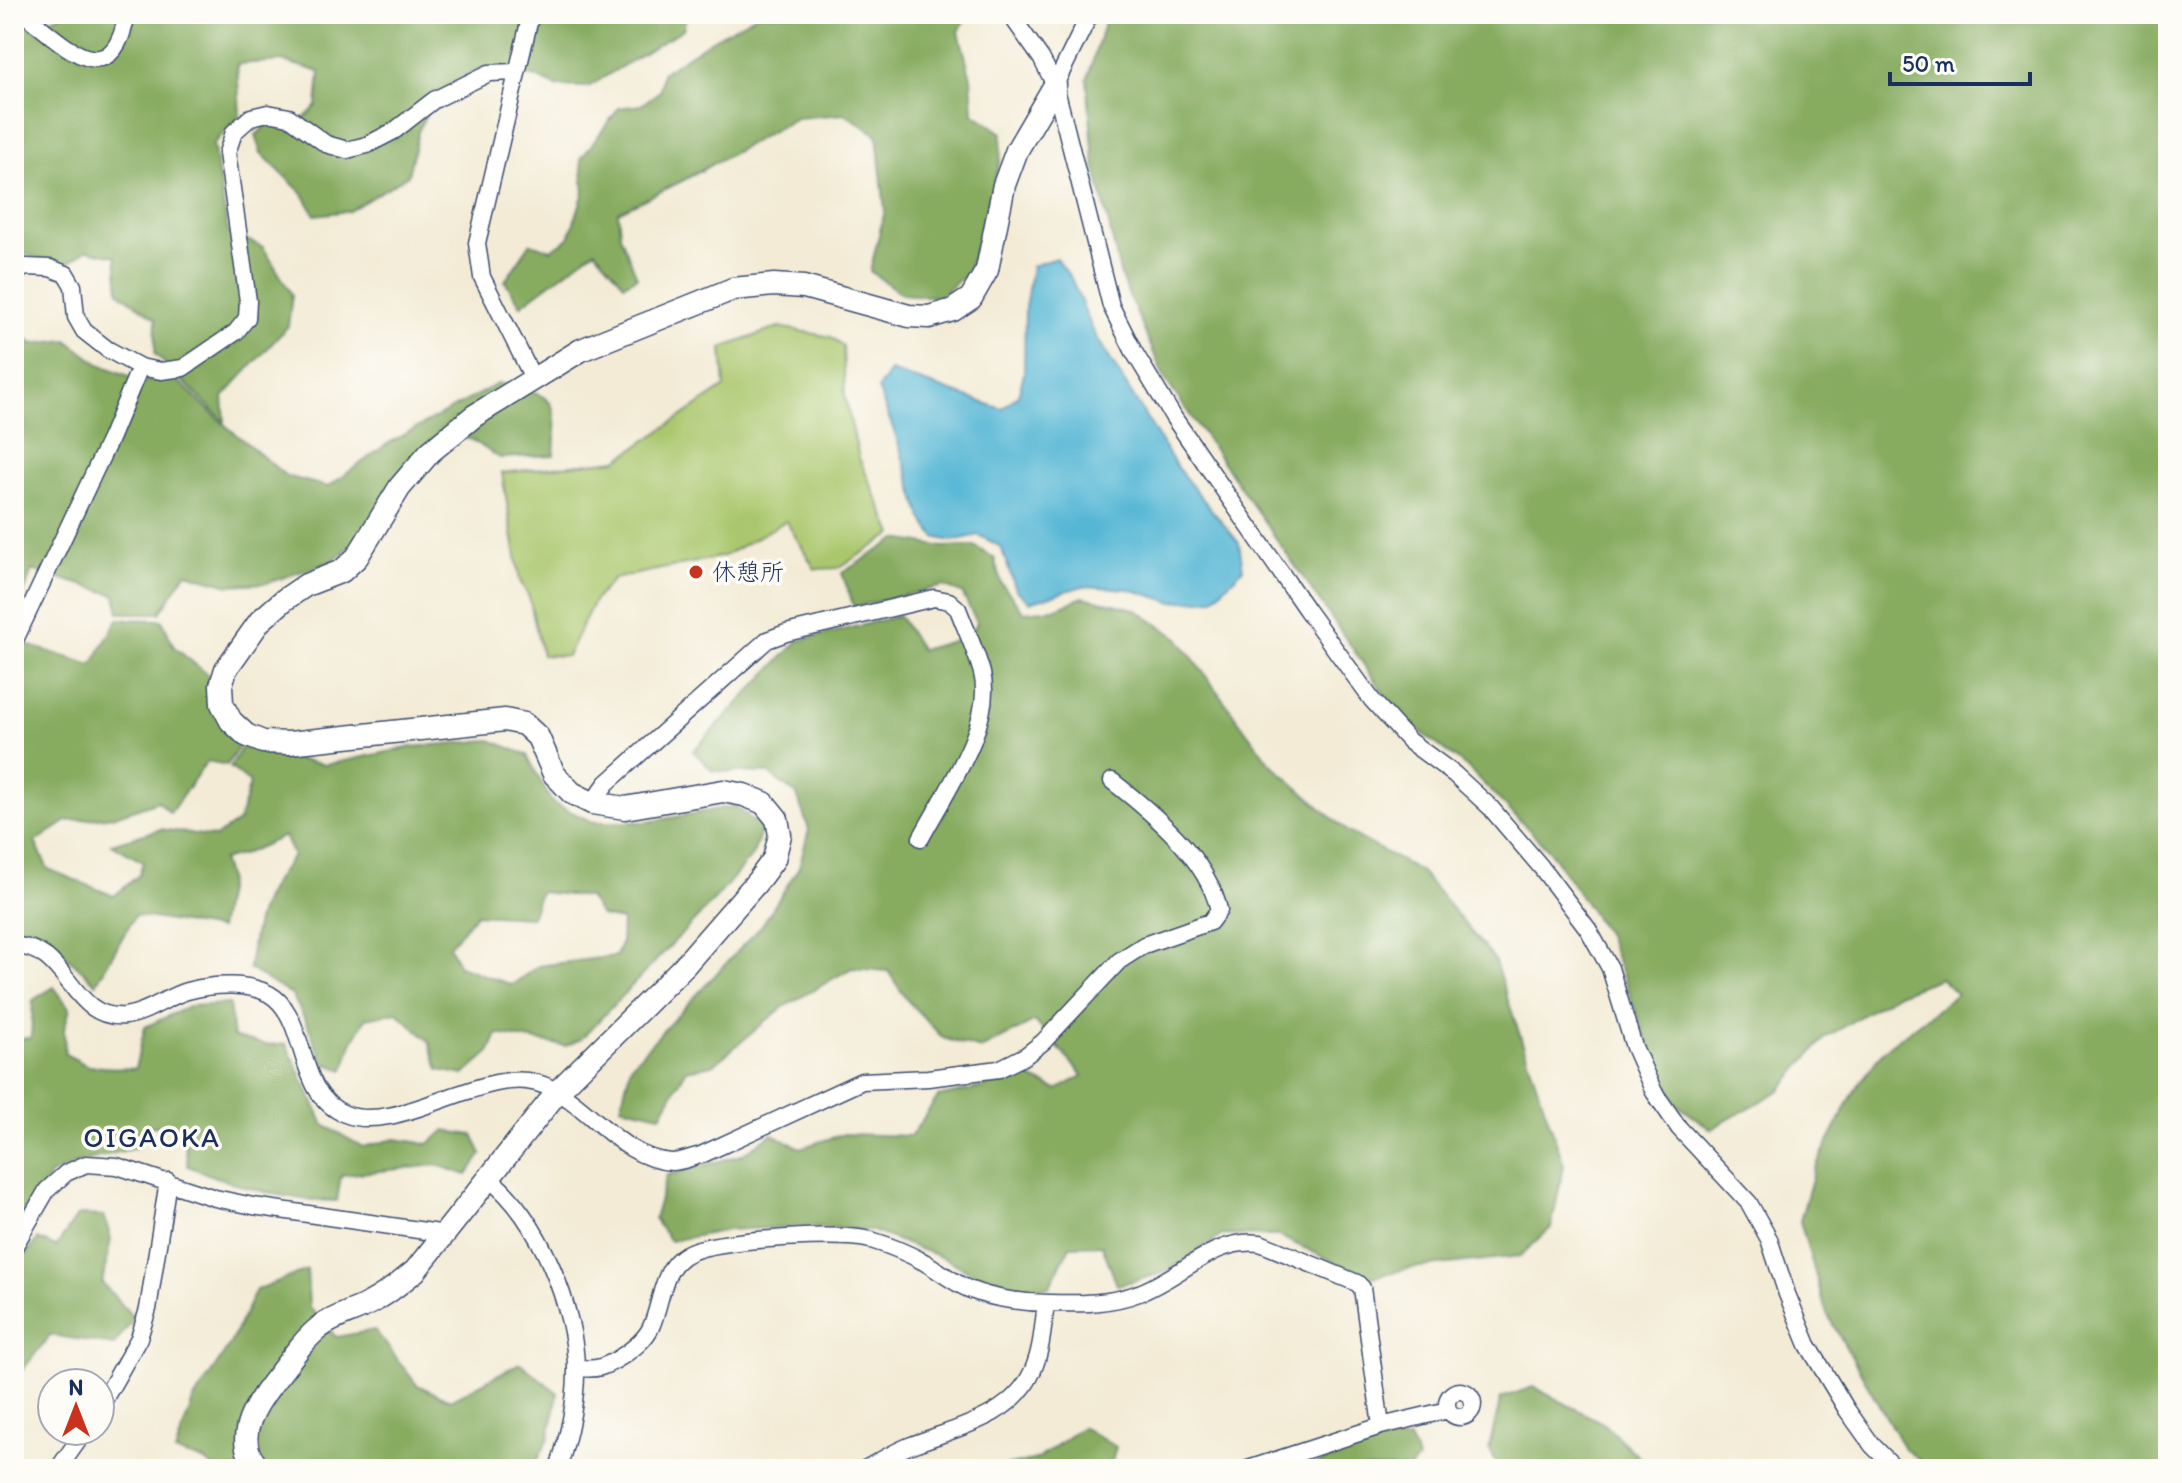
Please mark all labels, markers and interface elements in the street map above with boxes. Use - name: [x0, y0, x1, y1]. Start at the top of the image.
- scale bar: [1890, 36, 2030, 86]
- text: 50 m: [1902, 49, 1955, 78]
- place label: 休憩所: [712, 557, 784, 586]
- marker: 休憩所: [687, 563, 705, 581]
- district label: OIGAOKA: [83, 1120, 221, 1154]
- north arrow: [36, 1367, 116, 1447]
- text: N: [69, 1374, 83, 1401]

